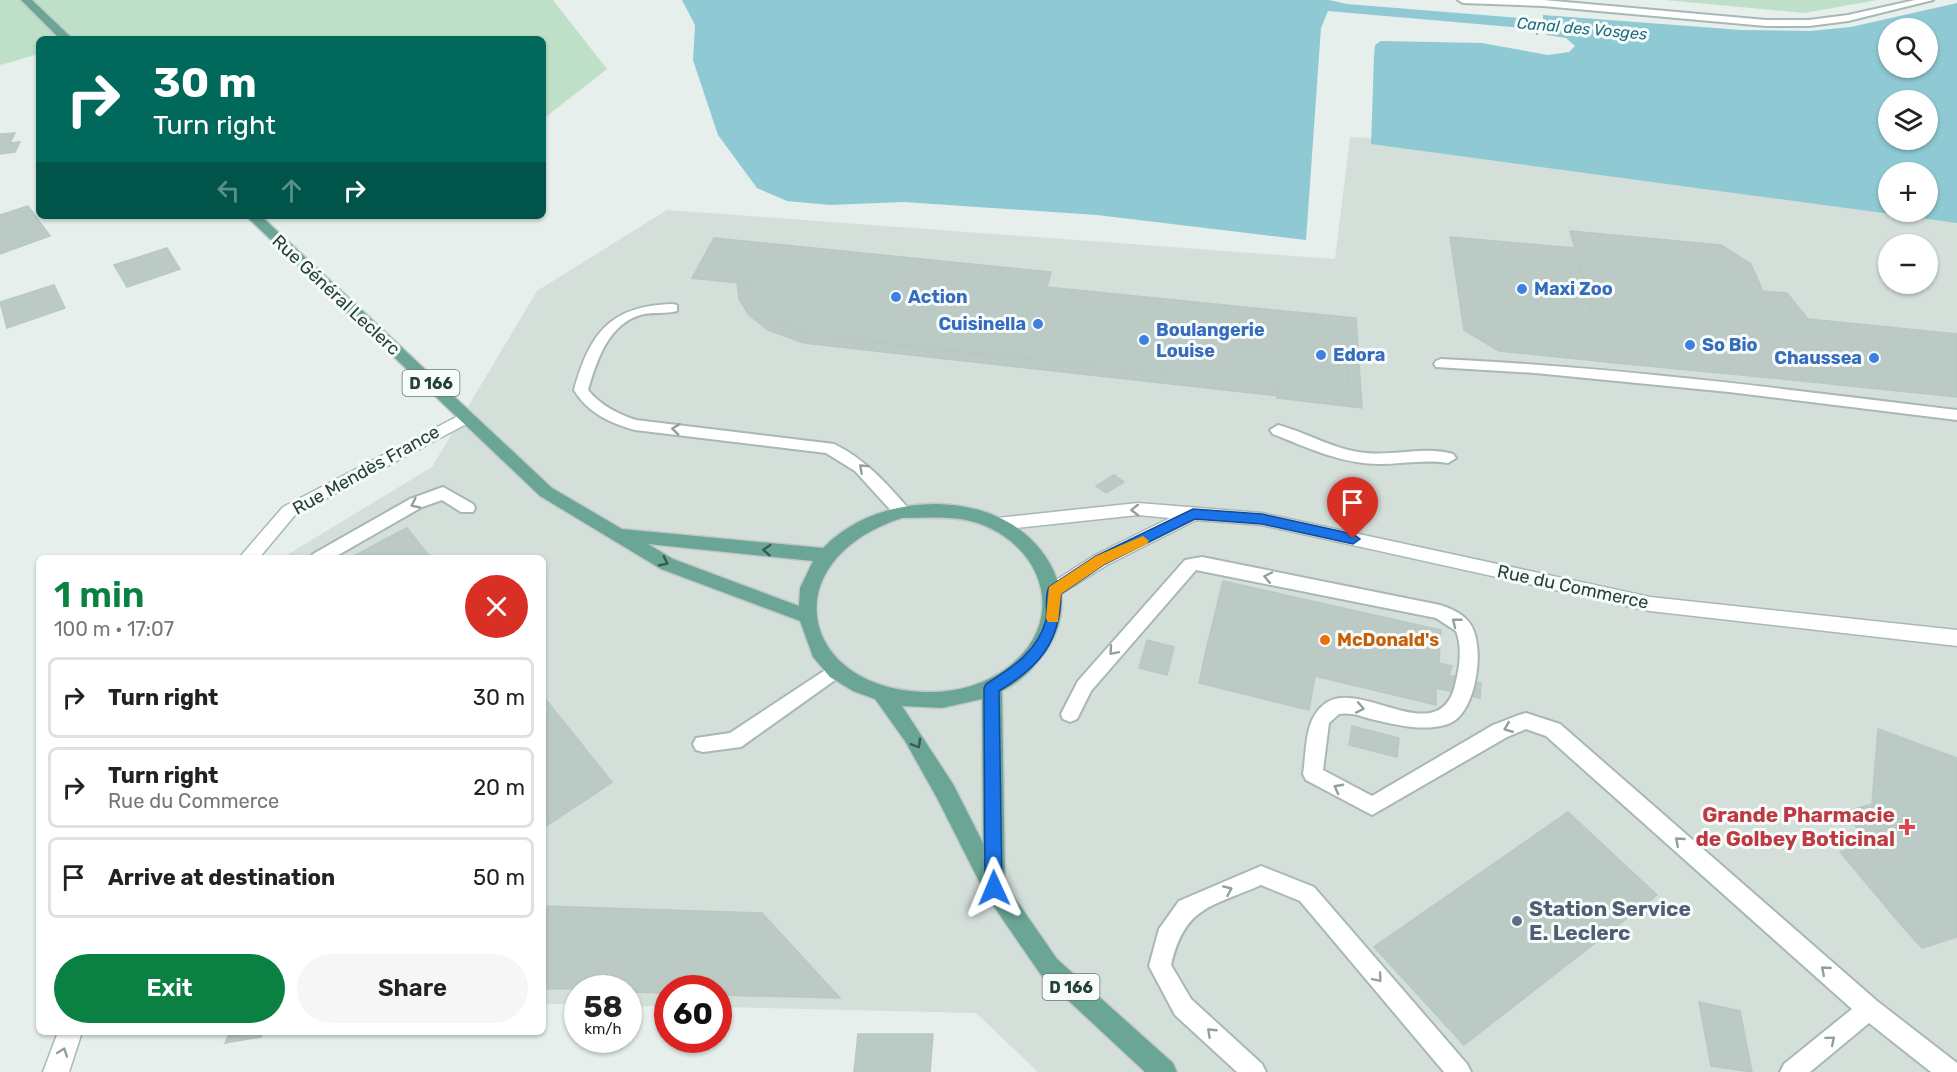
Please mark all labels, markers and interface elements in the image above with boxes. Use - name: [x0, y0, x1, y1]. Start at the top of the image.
- water label: Canal des Vosges: [1516, 13, 1648, 44]
- map controls: [1878, 18, 1938, 294]
- button: search: [1878, 18, 1938, 78]
- text: 30 m: [153, 58, 257, 108]
- icon: right: [54, 60, 132, 138]
- button: layers: [1878, 90, 1938, 150]
- text: Turn right: [153, 109, 276, 141]
- button: +: [1878, 162, 1938, 222]
- icon: left: [212, 174, 245, 207]
- icon: ahead: [275, 174, 308, 207]
- icon: right: [338, 174, 371, 207]
- street label: Rue Général Leclerc: [267, 230, 405, 360]
- button: −: [1878, 234, 1938, 294]
- place label: Maxi Zoo: [1534, 278, 1613, 300]
- marker: Maxi Zoo: [1515, 282, 1529, 296]
- place label: Action: [908, 286, 968, 308]
- marker: Action: [889, 290, 903, 304]
- place label: Cuisinella: [938, 313, 1026, 335]
- marker: Cuisinella: [1031, 317, 1045, 331]
- place label: Boulangerie Louise: [1156, 319, 1265, 362]
- marker: Boulangerie Louise: [1137, 333, 1151, 347]
- place label: So Bio: [1702, 334, 1758, 356]
- marker: So Bio: [1683, 338, 1697, 352]
- place label: Edora: [1333, 344, 1385, 366]
- place label: Chaussea: [1774, 347, 1862, 369]
- marker: Edora: [1314, 348, 1328, 362]
- marker: Chaussea: [1867, 351, 1881, 365]
- road number: D 166: [402, 370, 460, 396]
- street label: Rue Mendès France: [289, 420, 443, 520]
- one-way arrow: [671, 424, 680, 436]
- one-way arrow: [859, 465, 870, 476]
- pin: [1327, 477, 1378, 539]
- icon: arrive: [1336, 486, 1369, 519]
- one-way arrow: [411, 497, 422, 509]
- one-way arrow: [1131, 504, 1140, 516]
- one-way arrow: [763, 544, 772, 557]
- one-way arrow: [658, 555, 669, 566]
- street label: Rue du Commerce: [1495, 560, 1651, 614]
- one-way arrow: [1263, 571, 1273, 584]
- text: 1 min: [54, 573, 145, 616]
- button: close: [465, 575, 528, 638]
- text: 100 m · 17:07: [54, 617, 174, 641]
- one-way arrow: [1452, 619, 1463, 630]
- place label: McDonald's: [1337, 629, 1439, 651]
- marker: McDonald's: [1318, 633, 1332, 647]
- one-way arrow: [1109, 644, 1120, 655]
- icon: right: [57, 681, 90, 714]
- text: Turn right: [108, 684, 218, 711]
- text: 30 m: [473, 684, 525, 711]
- one-way arrow: [1355, 701, 1365, 714]
- one-way arrow: [1503, 721, 1514, 733]
- one-way arrow: [910, 738, 921, 748]
- text: Turn right: [108, 762, 218, 789]
- icon: right: [57, 771, 90, 804]
- text: 20 m: [473, 774, 525, 801]
- one-way arrow: [1334, 784, 1345, 795]
- text: Rue du Commerce: [108, 789, 279, 813]
- place label: Grande Pharmacie de Golbey Boticinal: [1695, 802, 1895, 851]
- marker: Grande Pharmacie de Golbey Boticinal: [1900, 820, 1914, 834]
- one-way arrow: [1675, 837, 1686, 848]
- position arrow: [962, 856, 1026, 920]
- icon: arrive: [57, 861, 90, 894]
- text: Arrive at destination: [108, 864, 335, 891]
- text: 50 m: [473, 864, 525, 891]
- one-way arrow: [1222, 885, 1233, 897]
- place label: Station Service E. Leclerc: [1529, 896, 1691, 945]
- marker: Station Service E. Leclerc: [1510, 914, 1524, 928]
- button: Exit: [54, 954, 285, 1023]
- button: Share: [297, 954, 528, 1023]
- one-way arrow: [1821, 966, 1832, 977]
- one-way arrow: [1370, 971, 1381, 982]
- road number: D 166: [1042, 974, 1100, 1000]
- speed limit sign: 60: [654, 975, 732, 1053]
- text: 58: [583, 989, 623, 1025]
- text: km/h: [584, 1020, 622, 1038]
- one-way arrow: [1207, 1029, 1218, 1040]
- one-way arrow: [1824, 1037, 1835, 1048]
- one-way arrow: [56, 1047, 69, 1058]

